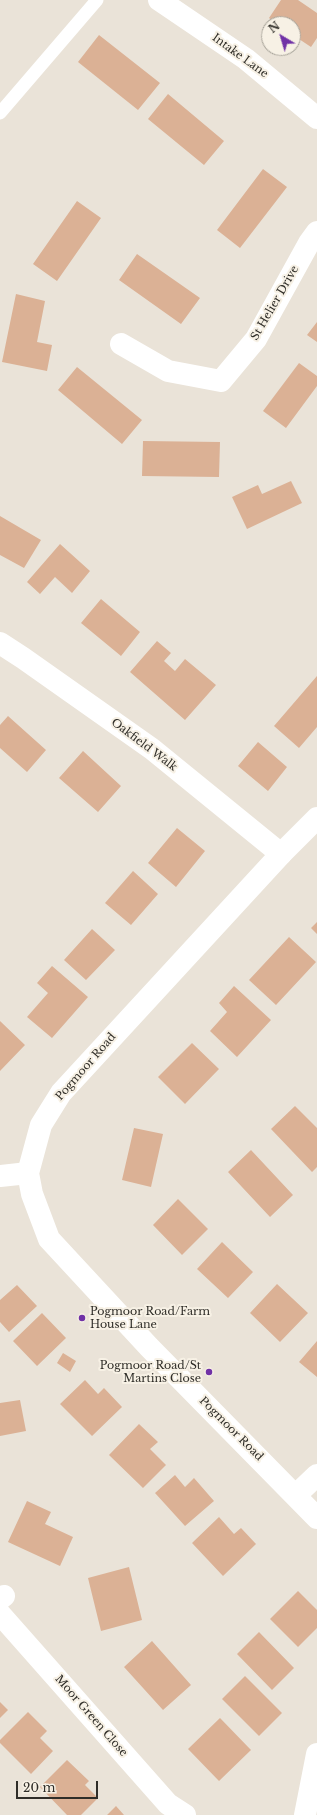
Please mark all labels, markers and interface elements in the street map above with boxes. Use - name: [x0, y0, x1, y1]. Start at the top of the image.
- north arrow: [261, 16, 301, 56]
- text: N: [266, 19, 283, 36]
- street label: Intake Lane: [209, 31, 271, 81]
- street label: St Helier Drive: [248, 263, 302, 343]
- street label: Oakfield Walk: [108, 716, 180, 774]
- street label: Pogmoor Road: [53, 1031, 119, 1103]
- place label: Pogmoor Road/Farm House Lane: [90, 1305, 210, 1331]
- marker: Pogmoor Road/Farm House Lane: [77, 1313, 87, 1323]
- place label: Pogmoor Road/St Martins Close: [100, 1359, 201, 1385]
- marker: Pogmoor Road/St Martins Close: [204, 1367, 214, 1377]
- street label: Pogmoor Road: [196, 1394, 266, 1464]
- street label: Moor Green Close: [52, 1673, 130, 1759]
- scale bar: [18, 1773, 100, 1799]
- text: 20 m: [23, 1780, 55, 1795]

